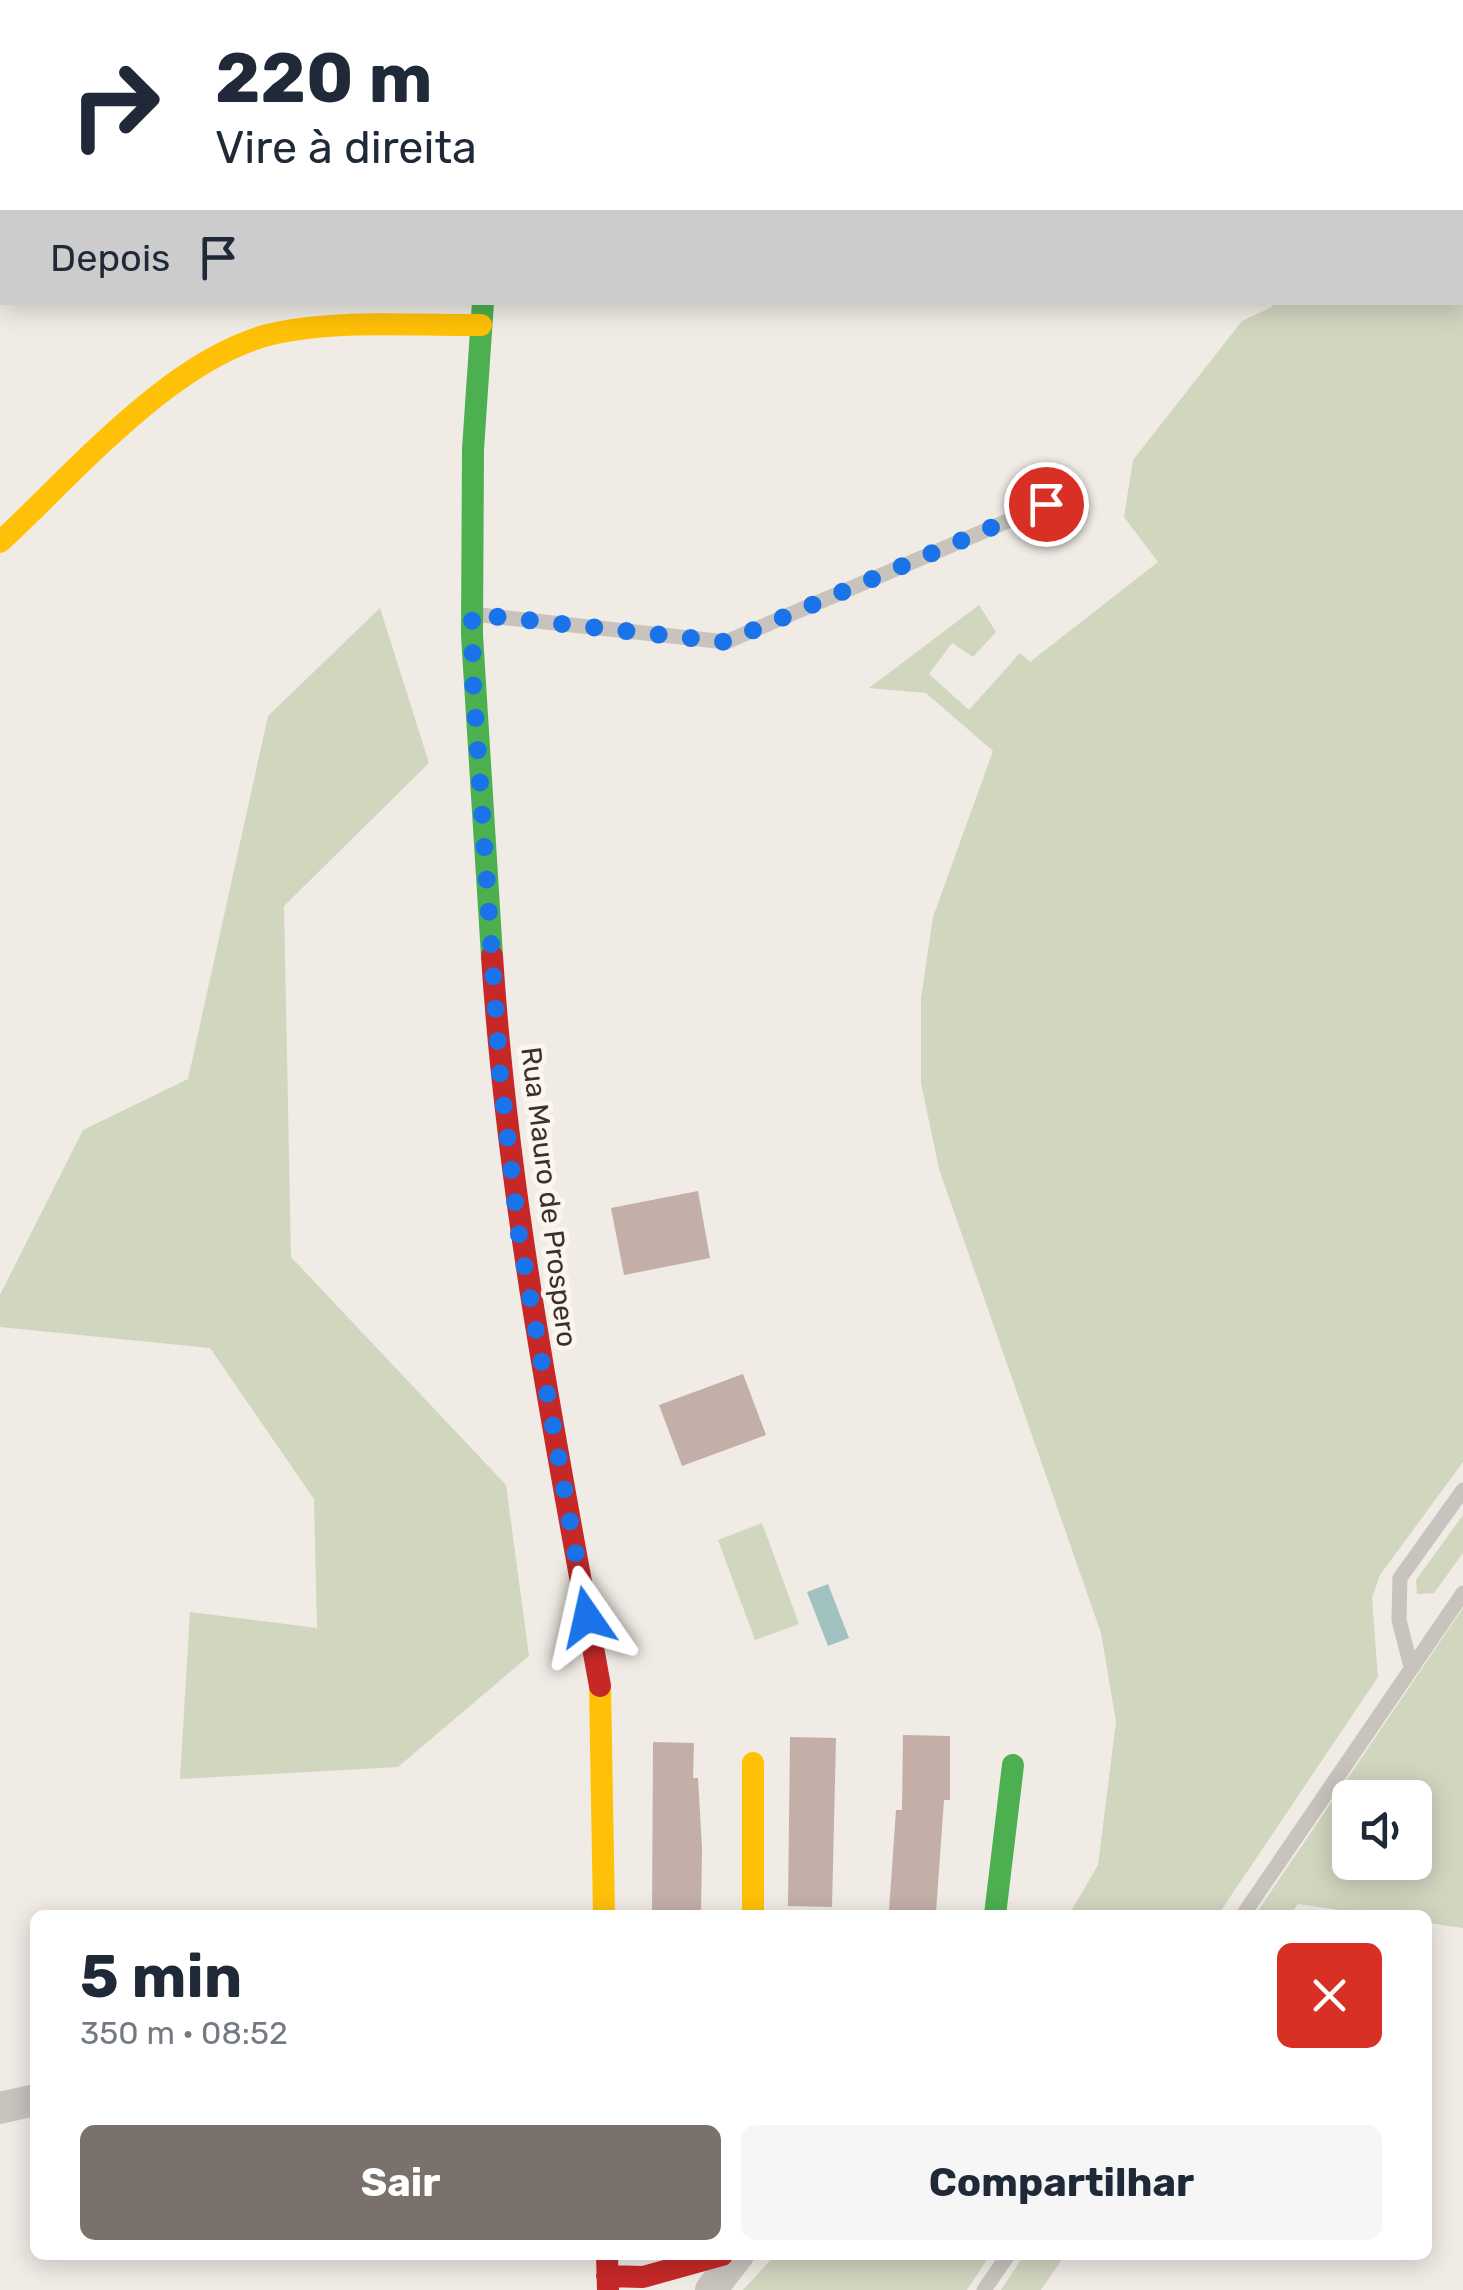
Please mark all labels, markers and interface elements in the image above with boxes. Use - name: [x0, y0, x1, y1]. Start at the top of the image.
- text: 220 m: [215, 37, 433, 120]
- icon: right: [50, 40, 180, 170]
- text: Vire à direita: [215, 121, 477, 174]
- icon: arrive: [191, 230, 246, 285]
- text: Depois: [50, 235, 171, 281]
- pin: [1004, 462, 1089, 547]
- icon: arrive: [1019, 477, 1074, 532]
- street label: Rua Mauro de Prospero: [514, 1045, 584, 1349]
- position arrow: [535, 1565, 639, 1669]
- map controls: [1332, 1780, 1432, 1880]
- button: sound: [1332, 1780, 1432, 1880]
- text: 5 min: [80, 1941, 242, 2012]
- button: close: [1277, 1943, 1382, 2048]
- text: 350 m · 08:52: [80, 2014, 288, 2052]
- button: Sair: [80, 2125, 721, 2240]
- button: Compartilhar: [741, 2125, 1382, 2240]

